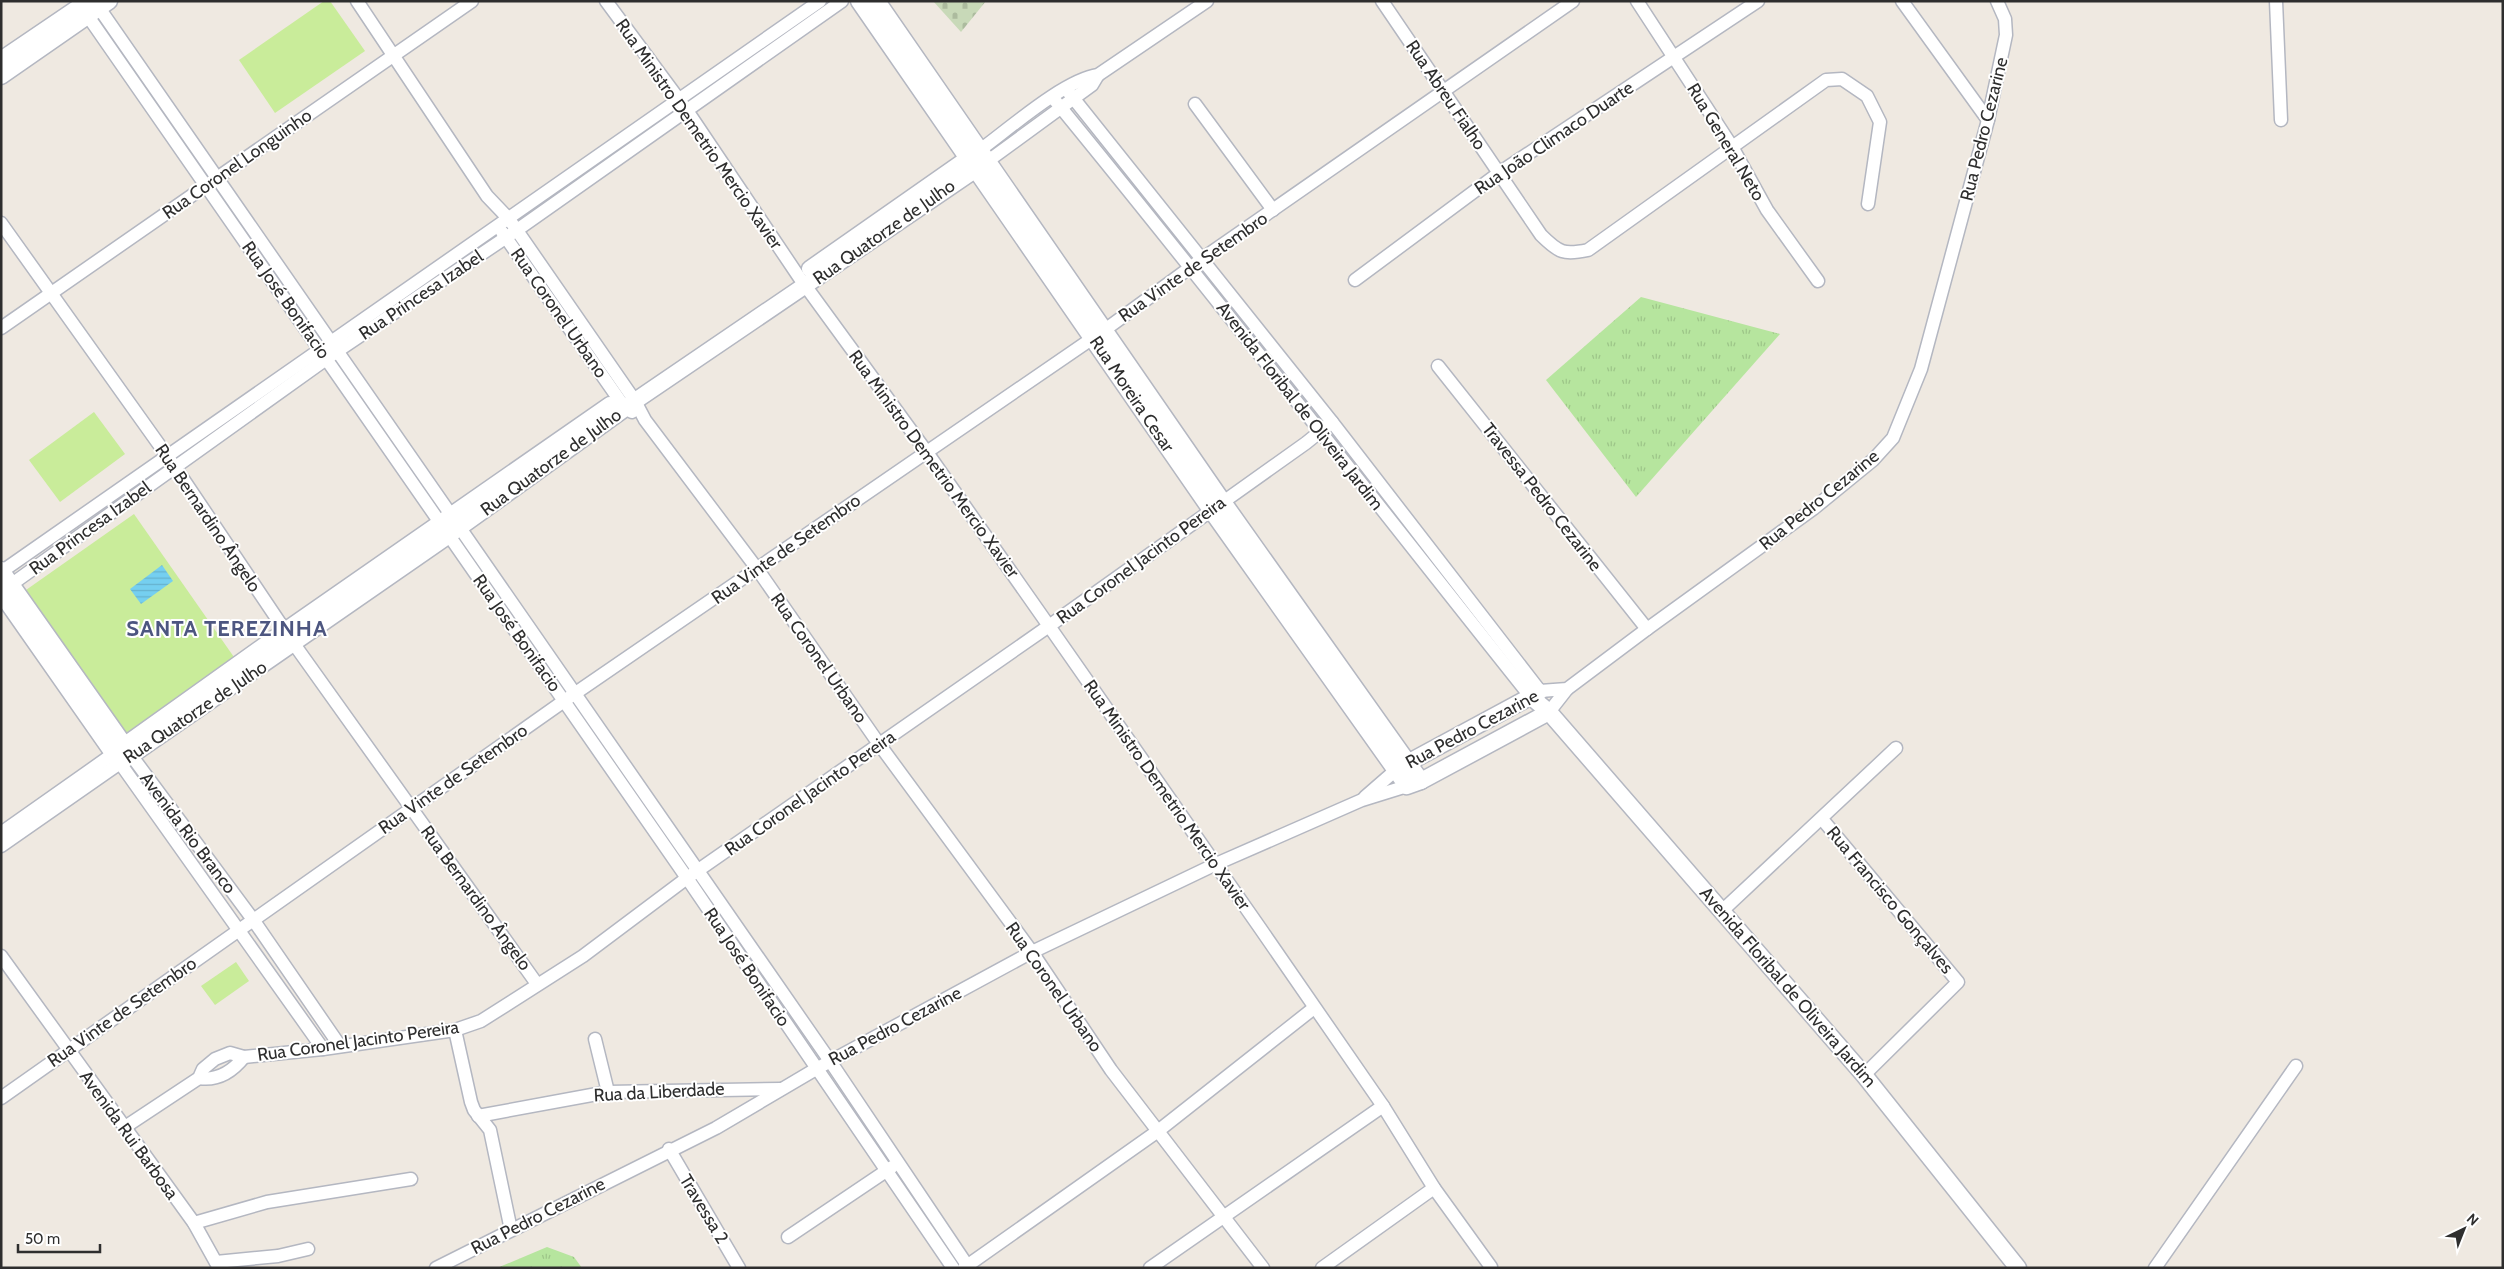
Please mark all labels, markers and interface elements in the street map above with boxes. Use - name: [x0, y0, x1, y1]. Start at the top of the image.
- street label: Rua Ministro Demetrio Mercio Xavier: [611, 15, 787, 254]
- street label: Rua Abreu Fialho: [1401, 36, 1491, 154]
- street label: Rua Pedro Cezarine: [1955, 55, 2013, 203]
- street label: Rua João Climaco Duarte: [1470, 77, 1638, 199]
- street label: Rua General Neto: [1682, 79, 1770, 205]
- street label: Rua Coronel Longuinho: [158, 104, 316, 224]
- street label: Rua Quatorze de Julho: [809, 175, 959, 289]
- street label: Rua Vinte de Setembro: [1114, 207, 1272, 327]
- street label: Rua José Bonifacio: [237, 237, 335, 363]
- street label: Rua Coronel Urbano: [506, 244, 612, 382]
- street label: Rua Princesa Izabel: [355, 245, 488, 345]
- street label: Avenida Floribal de Oliveira Jardim: [1212, 298, 1388, 514]
- street label: Rua Moreira Cesar: [1085, 332, 1179, 457]
- street label: Rua Ministro Demetrio Mercio Xavier: [844, 346, 1024, 582]
- street label: Rua Quatorze de Julho: [476, 404, 626, 520]
- street label: Travessa Pedro Cezarine: [1477, 419, 1607, 575]
- street label: Rua Bernardino Ângelo: [150, 440, 266, 596]
- street label: Rua Pedro Cezarine: [1755, 445, 1883, 555]
- street label: Rua Princesa Izabel: [25, 476, 156, 579]
- street label: Rua Vinte de Setembro: [707, 489, 865, 609]
- street label: Rua Coronel Jacinto Pereira: [1052, 491, 1230, 629]
- street label: Rua José Bonifacio: [468, 570, 566, 696]
- street label: Rua Coronel Urbano: [766, 589, 872, 727]
- district label: SANTA TEREZINHA: [126, 615, 328, 642]
- street label: Rua Quatorze de Julho: [119, 656, 271, 768]
- street label: Rua Ministro Demetrio Mercio Xavier: [1079, 676, 1255, 915]
- street label: Rua Pedro Cezarine: [1402, 685, 1542, 773]
- street label: Rua Vinte de Setembro: [374, 719, 532, 839]
- street label: Rua Coronel Jacinto Pereira: [720, 725, 900, 860]
- street label: Avenida Rio Branco: [135, 768, 241, 898]
- street label: Rua Bernardino Ângelo: [416, 821, 536, 975]
- street label: Rua Francisco Gonçalves: [1822, 822, 1958, 978]
- street label: Avenida Floribal de Oliveira Jardim: [1695, 882, 1881, 1092]
- street label: Rua José Bonifacio: [699, 903, 795, 1031]
- street label: Rua Coronel Urbano: [1001, 918, 1107, 1056]
- street label: Rua Vinte de Setembro: [43, 952, 201, 1072]
- street label: Rua Pedro Cezarine: [825, 982, 965, 1070]
- street label: Rua Coronel Jacinto Pereira: [256, 1016, 461, 1066]
- street label: Avenida Rui Barbosa: [75, 1066, 183, 1204]
- street label: Rua da Liberdade: [593, 1078, 725, 1106]
- street label: Travessa 2: [675, 1170, 733, 1248]
- street label: Rua Pedro Cezarine: [467, 1173, 609, 1259]
- north arrow: [2439, 1204, 2489, 1254]
- text: N: [2463, 1210, 2483, 1229]
- scale bar: [18, 1222, 100, 1254]
- text: 50 m: [25, 1230, 60, 1248]

